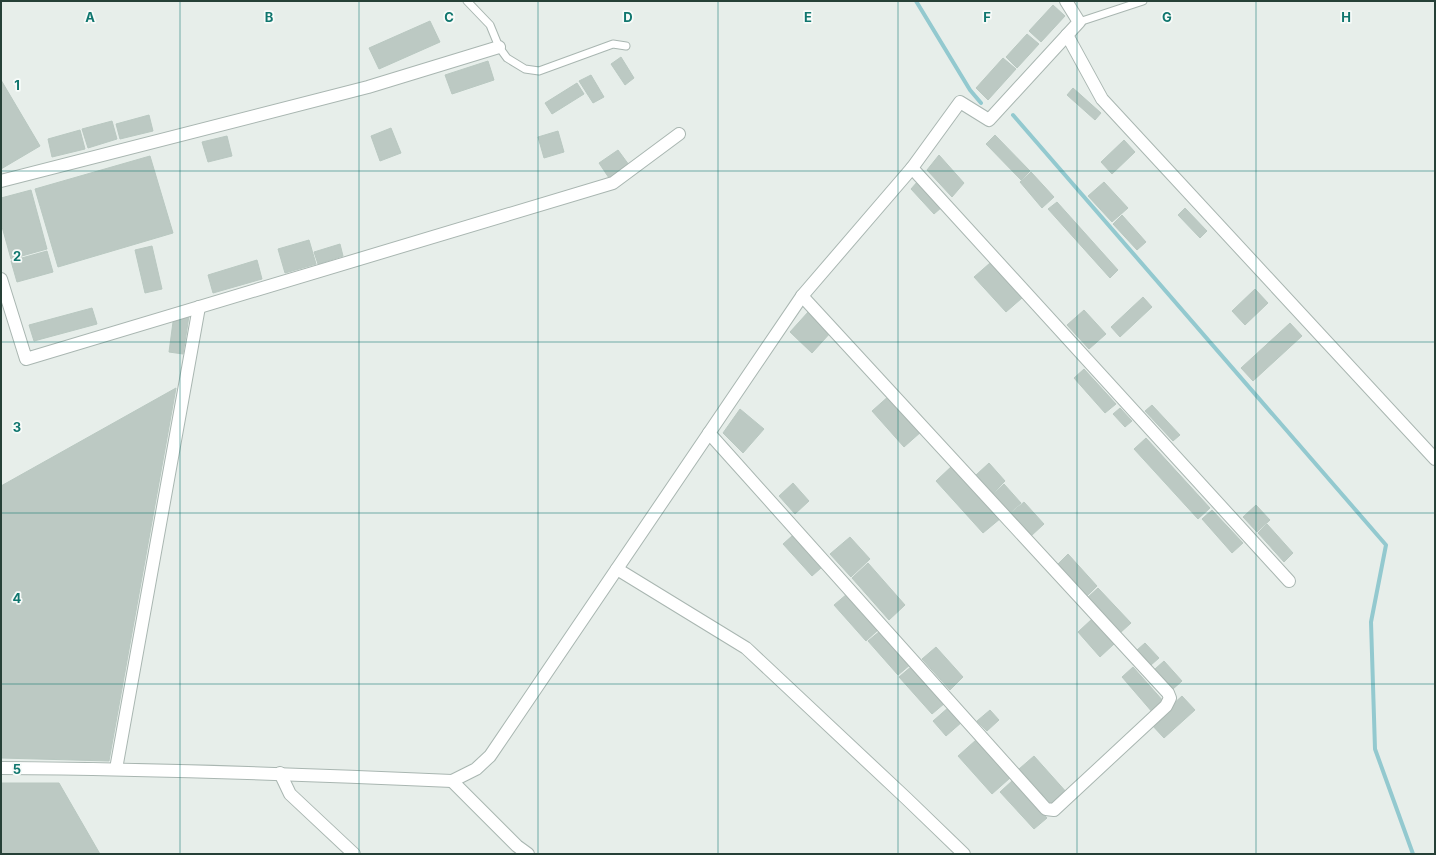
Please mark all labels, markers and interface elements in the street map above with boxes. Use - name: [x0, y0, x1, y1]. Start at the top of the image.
- text: A: [85, 9, 95, 25]
- text: B: [265, 9, 274, 25]
- text: C: [444, 9, 454, 25]
- text: D: [623, 9, 633, 25]
- text: E: [804, 9, 812, 25]
- text: F: [983, 9, 991, 25]
- text: G: [1162, 9, 1172, 25]
- text: H: [1341, 9, 1351, 25]
- text: 1: [14, 77, 20, 93]
- text: 2: [13, 248, 21, 264]
- text: 3: [13, 419, 21, 435]
- text: 4: [13, 590, 22, 606]
- text: 5: [13, 761, 21, 777]

